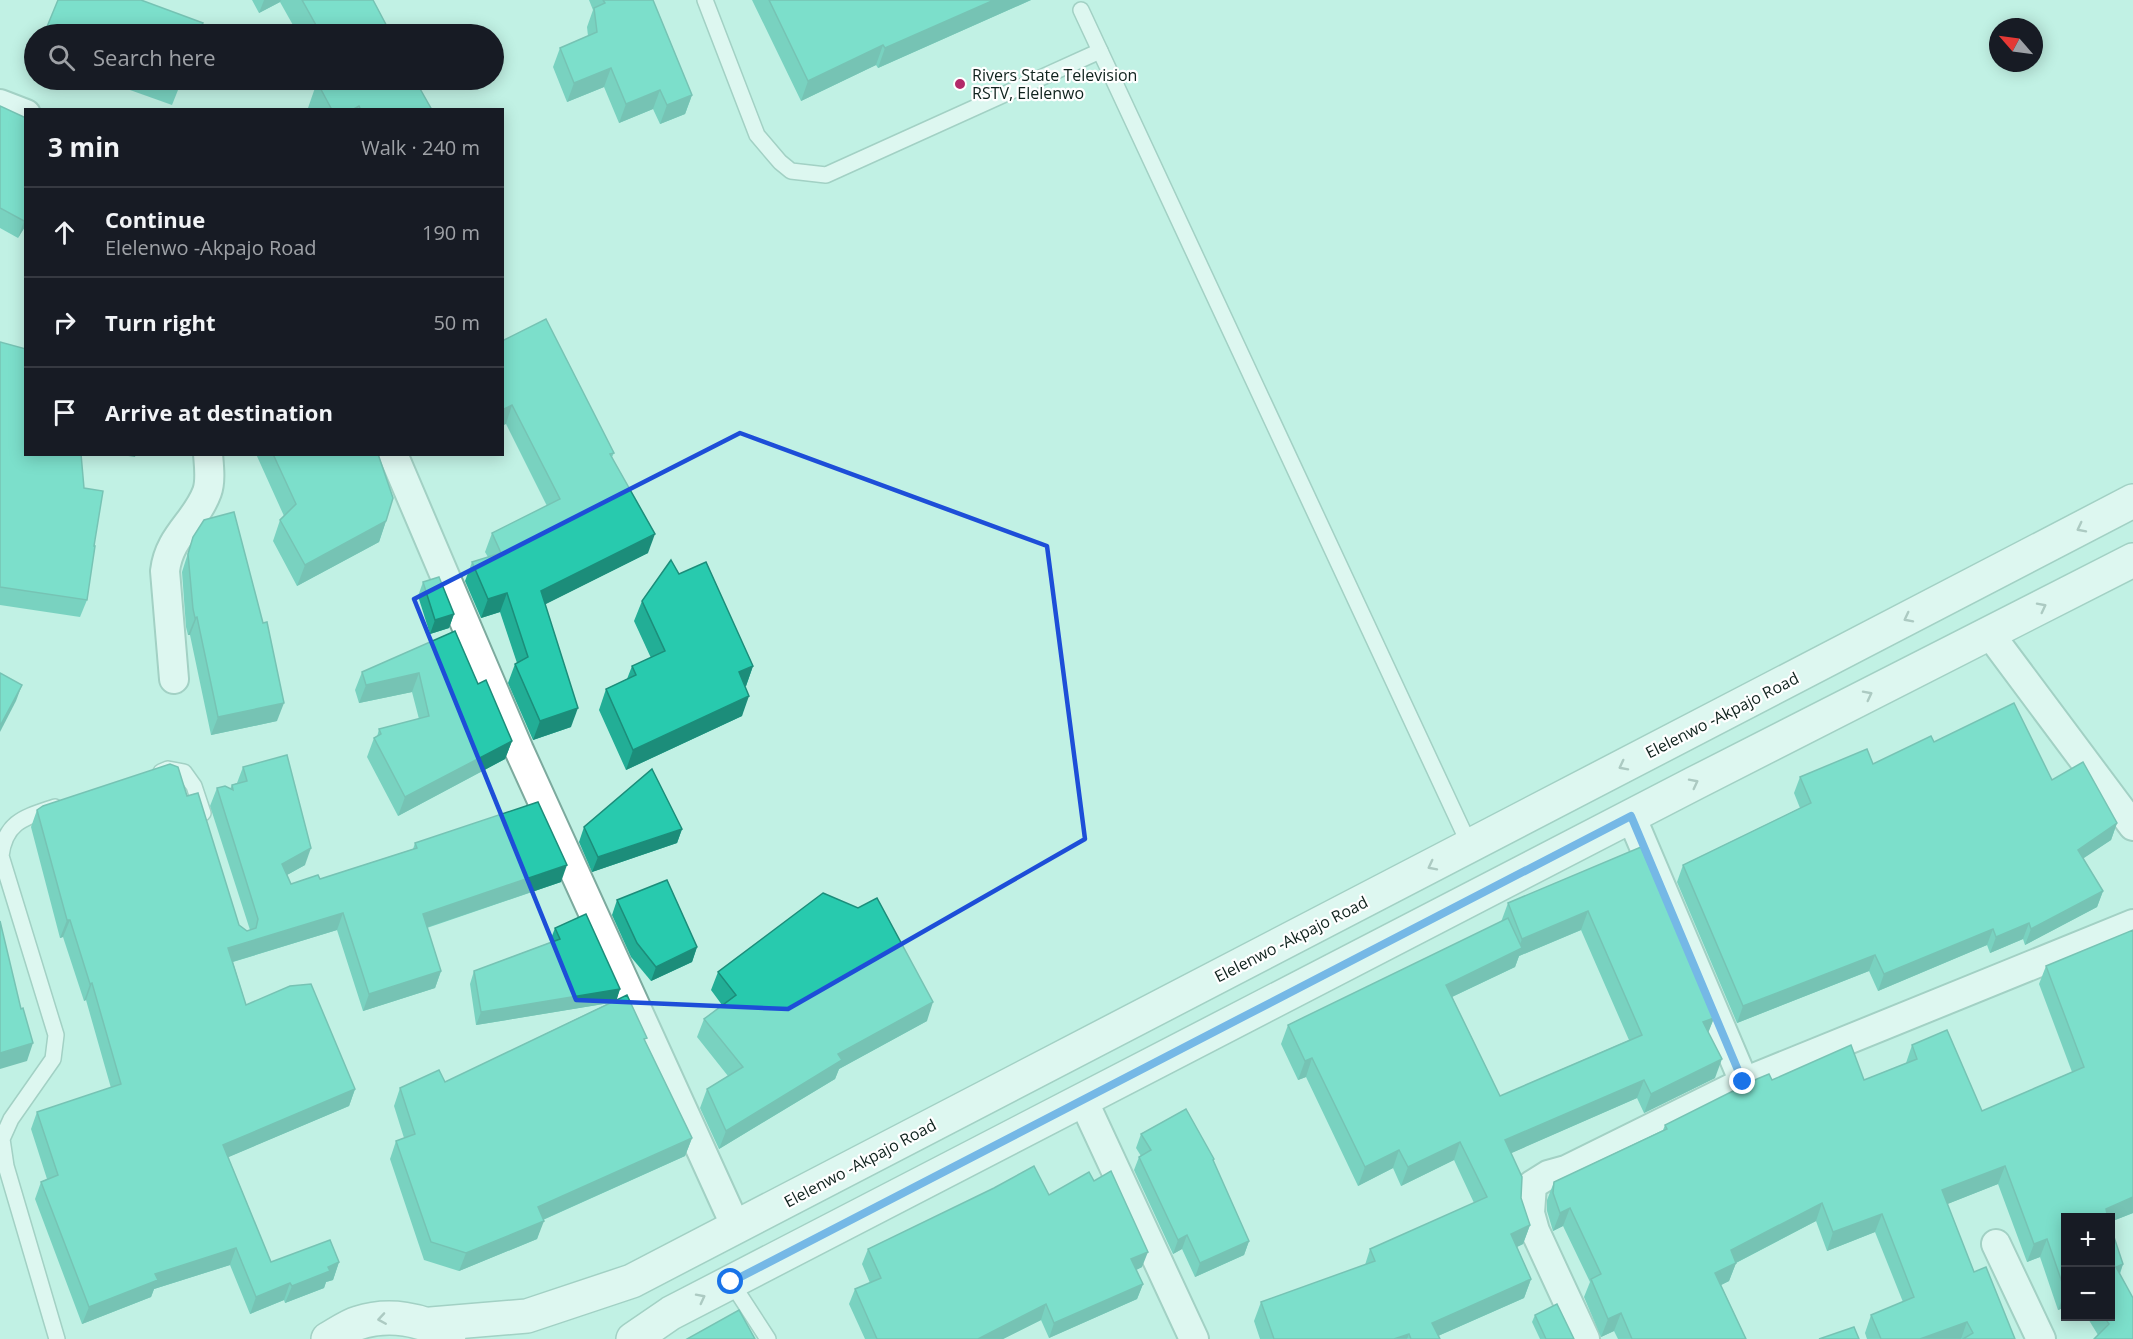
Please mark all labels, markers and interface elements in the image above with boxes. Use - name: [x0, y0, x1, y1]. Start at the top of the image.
- north arrow: [1989, 18, 2043, 72]
- search box: [24, 24, 504, 90]
- icon: search: [45, 41, 78, 74]
- text: Search here: [93, 42, 216, 72]
- place label: Rivers State Television RSTV, Elelenwo: [972, 64, 1137, 104]
- marker: Rivers State Television RSTV, Elelenwo: [953, 77, 967, 91]
- text: 3 min: [48, 129, 120, 165]
- text: Walk · 240 m: [361, 134, 480, 161]
- text: Continue: [105, 204, 205, 234]
- icon: ahead: [48, 216, 81, 249]
- text: 190 m: [422, 219, 480, 246]
- text: Elelenwo -Akpajo Road: [105, 234, 317, 261]
- icon: right: [48, 306, 81, 339]
- text: Turn right: [105, 307, 216, 337]
- text: 50 m: [433, 309, 480, 336]
- icon: arrive: [48, 396, 81, 429]
- text: Arrive at destination: [105, 397, 333, 427]
- one-way arrow: [2077, 521, 2087, 532]
- one-way arrow: [2036, 602, 2047, 614]
- one-way arrow: [1904, 611, 1914, 622]
- street label: Elelenwo -Akpajo Road: [1642, 667, 1802, 763]
- one-way arrow: [1862, 691, 1873, 702]
- one-way arrow: [1619, 759, 1630, 770]
- one-way arrow: [1688, 779, 1699, 790]
- one-way arrow: [1427, 858, 1438, 870]
- street label: Elelenwo -Akpajo Road: [1211, 891, 1371, 987]
- route end: [1729, 1068, 1755, 1094]
- street label: Elelenwo -Akpajo Road: [780, 1114, 940, 1212]
- map controls: [2061, 1213, 2115, 1321]
- button: +: [2061, 1213, 2115, 1267]
- button: −: [2061, 1267, 2115, 1321]
- route start: [717, 1268, 743, 1294]
- one-way arrow: [694, 1294, 705, 1305]
- one-way arrow: [377, 1313, 386, 1325]

